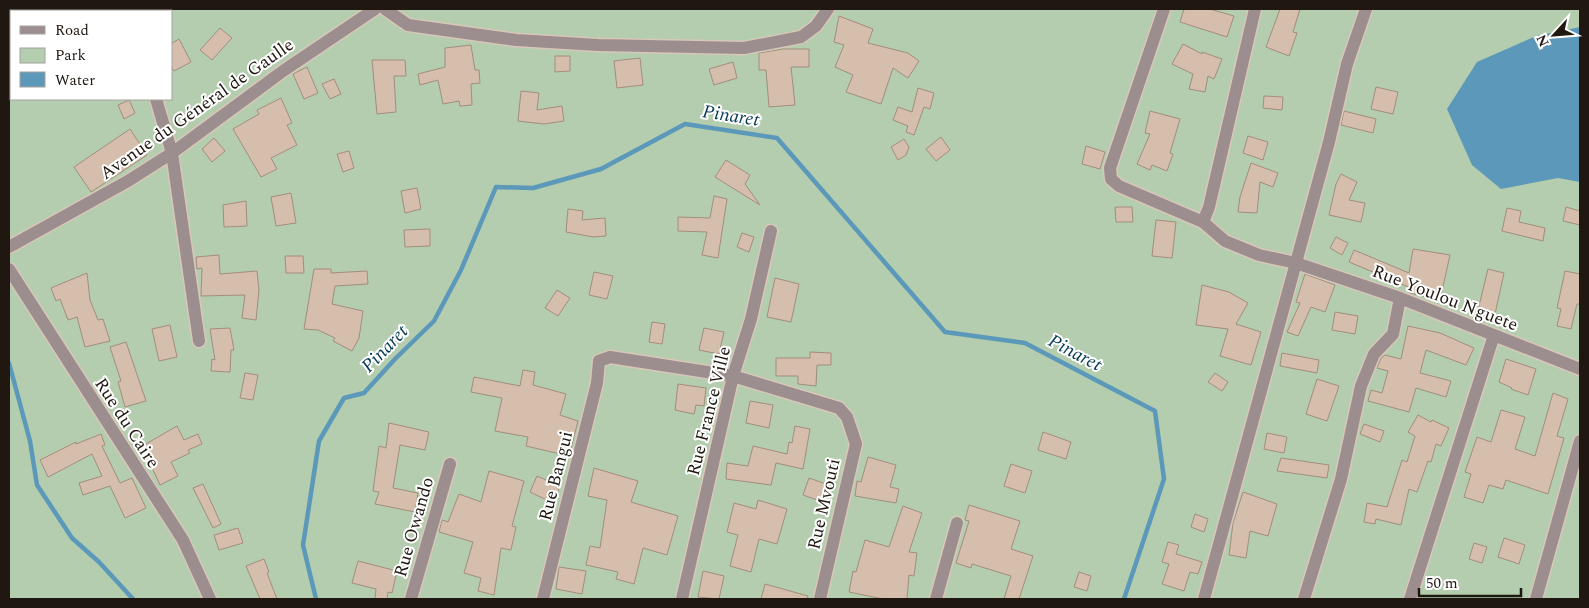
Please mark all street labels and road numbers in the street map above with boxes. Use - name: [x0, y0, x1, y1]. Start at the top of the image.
- street label: Avenue du Général de Gaulle: [94, 32, 300, 186]
- street label: Rue Youlou Nguete: [1368, 258, 1522, 338]
- street label: Rue France Ville: [680, 343, 738, 479]
- street label: Rue du Caire: [88, 372, 166, 474]
- street label: Rue Bangui: [532, 428, 580, 524]
- street label: Rue Mvouti: [800, 456, 848, 552]
- street label: Rue Owando: [387, 474, 441, 580]

